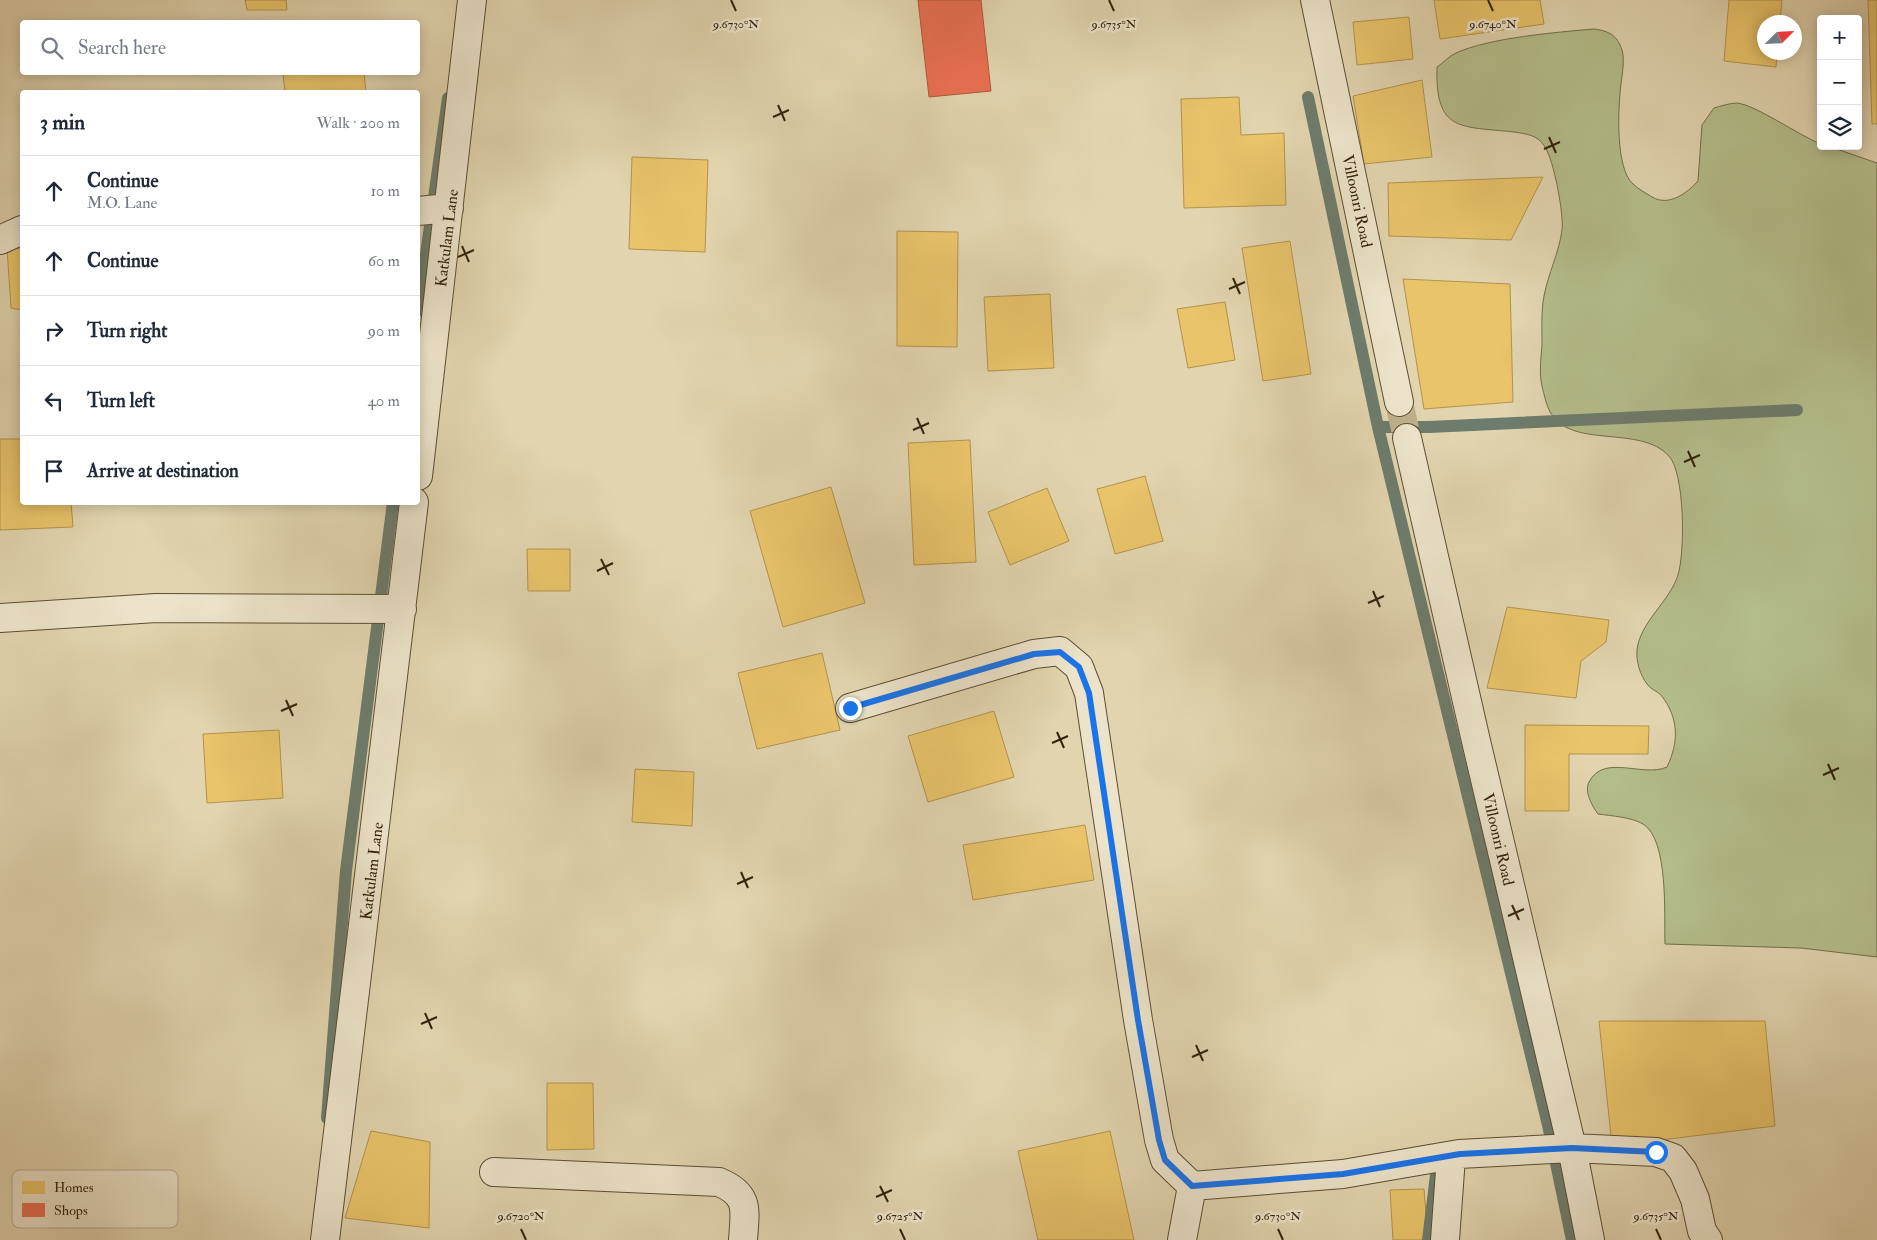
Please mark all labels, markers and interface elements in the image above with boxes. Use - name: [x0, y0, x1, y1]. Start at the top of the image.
- north arrow: [1757, 15, 1802, 60]
- map controls: [1817, 15, 1862, 150]
- button: +: [1817, 15, 1862, 60]
- text: 9.6730°N: [712, 17, 759, 32]
- text: 9.6735°N: [1091, 17, 1137, 32]
- text: 9.6740°N: [1468, 17, 1517, 32]
- search box: [20, 20, 420, 75]
- icon: search: [38, 34, 66, 62]
- text: Search here: [78, 36, 166, 60]
- button: −: [1817, 60, 1862, 105]
- button: layers: [1817, 105, 1862, 150]
- text: 3 min: [40, 109, 85, 136]
- text: Walk · 200 m: [317, 113, 400, 133]
- street label: Villoonri Road: [1337, 153, 1377, 250]
- text: Continue: [87, 169, 158, 193]
- icon: ahead: [40, 177, 68, 205]
- text: 10 m: [370, 181, 400, 201]
- street label: Katkulam Lane: [431, 188, 463, 288]
- text: M.O. Lane: [87, 193, 157, 213]
- icon: ahead: [40, 247, 68, 275]
- text: Continue: [87, 249, 158, 273]
- text: 60 m: [368, 251, 400, 271]
- icon: right: [40, 317, 68, 345]
- text: Turn right: [87, 319, 167, 343]
- text: 90 m: [368, 321, 400, 341]
- icon: left: [40, 387, 68, 415]
- text: Turn left: [87, 389, 155, 413]
- text: 40 m: [367, 391, 400, 411]
- icon: arrive: [40, 457, 68, 485]
- text: Arrive at destination: [87, 459, 239, 483]
- route end: [839, 697, 862, 720]
- street label: Villoonri Road: [1478, 791, 1518, 888]
- street label: Katkulam Lane: [356, 821, 388, 921]
- route start: [1645, 1141, 1668, 1164]
- legend: [12, 1170, 178, 1228]
- text: Homes: [54, 1179, 94, 1196]
- text: Shops: [54, 1202, 88, 1220]
- text: 9.6720°N: [496, 1209, 545, 1224]
- text: 9.6725°N: [876, 1209, 923, 1224]
- text: 9.6730°N: [1254, 1209, 1301, 1224]
- text: 9.6735°N: [1633, 1209, 1679, 1224]

